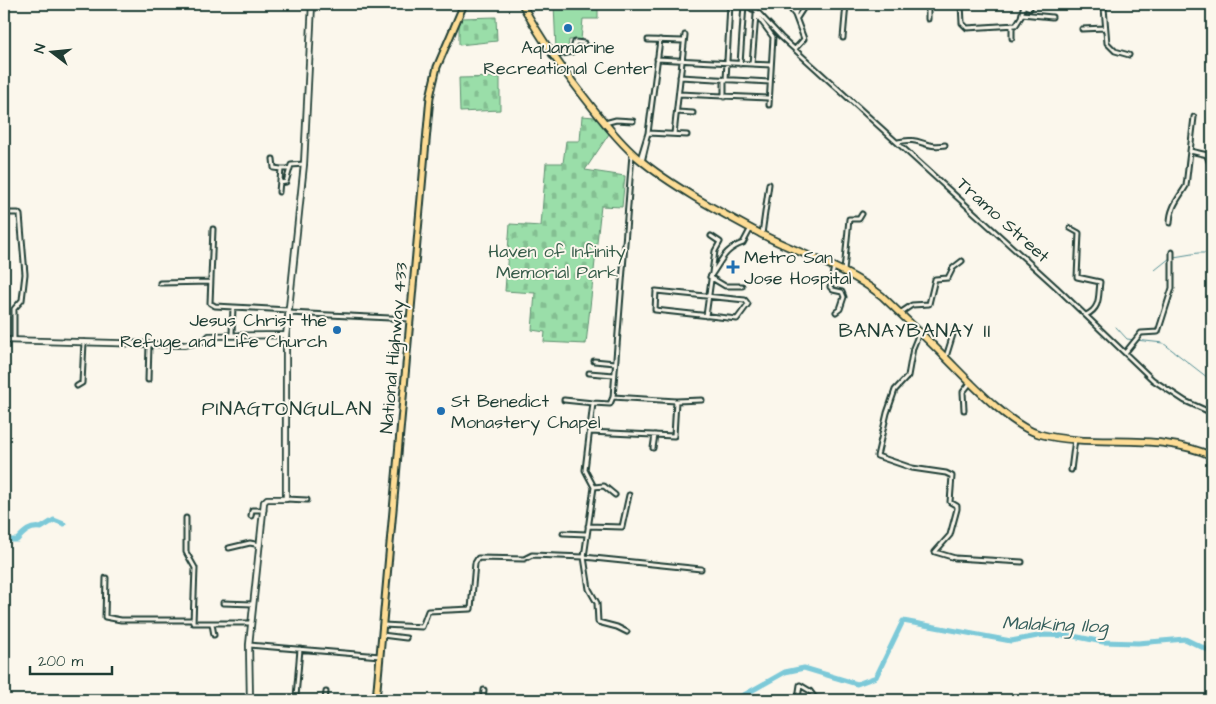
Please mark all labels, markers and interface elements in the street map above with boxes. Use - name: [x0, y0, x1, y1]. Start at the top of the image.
- marker: Aquamarine Recreational Center: [562, 22, 574, 34]
- north arrow: [28, 28, 78, 78]
- place label: Aquamarine Recreational Center: [483, 35, 653, 81]
- text: N: [30, 42, 51, 56]
- street label: Tramo Street: [951, 172, 1055, 269]
- park label: Haven of Infinity Memorial Park: [488, 239, 626, 285]
- place label: Metro San Jose Hospital: [744, 245, 852, 291]
- marker: Metro San Jose Hospital: [726, 260, 740, 274]
- street label: National Highway 433: [374, 261, 415, 435]
- place label: Jesus Christ the Refuge and Life Church: [120, 308, 327, 355]
- district label: BANAYBANAY II: [838, 317, 992, 345]
- marker: Jesus Christ the Refuge and Life Church: [331, 324, 343, 336]
- place label: St Benedict Monastery Chapel: [451, 389, 601, 436]
- district label: PINAGTONGULAN: [202, 395, 372, 423]
- marker: St Benedict Monastery Chapel: [435, 405, 447, 417]
- water label: Malaking Ilog: [1002, 610, 1110, 640]
- scale bar: [30, 644, 112, 676]
- text: 200 m: [38, 651, 84, 672]

